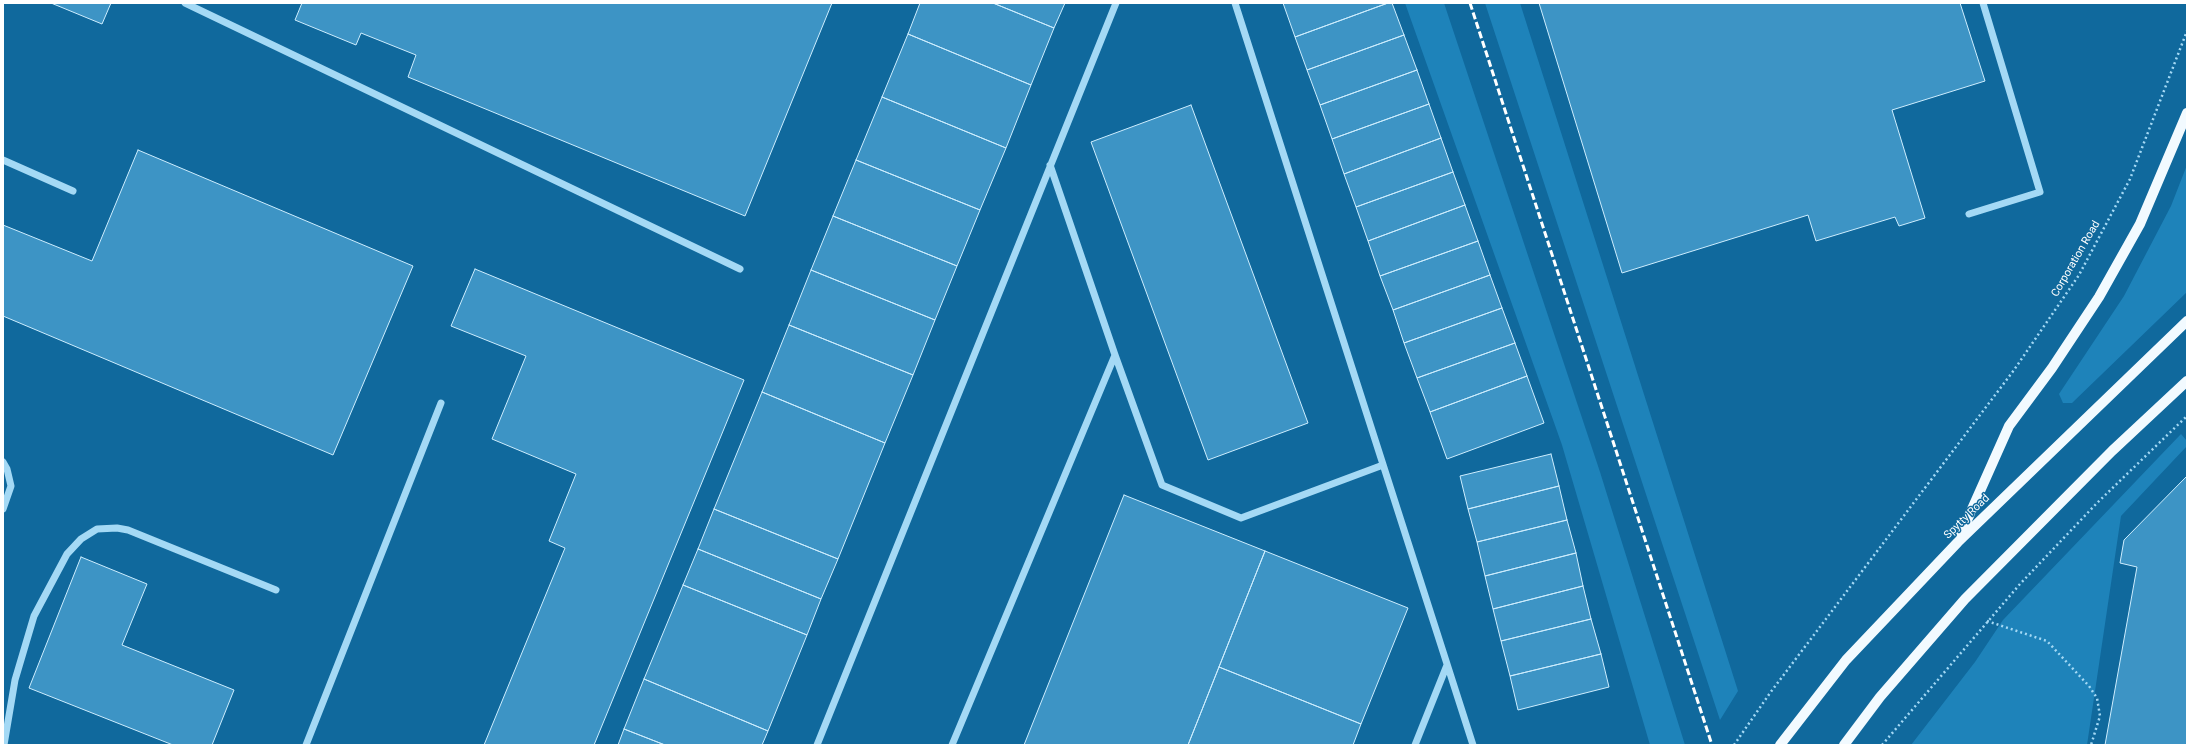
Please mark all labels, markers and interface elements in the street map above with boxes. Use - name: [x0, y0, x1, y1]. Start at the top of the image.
- street label: Corporation Road: [2049, 219, 2103, 299]
- street label: Spytty Road: [1941, 492, 1993, 542]

